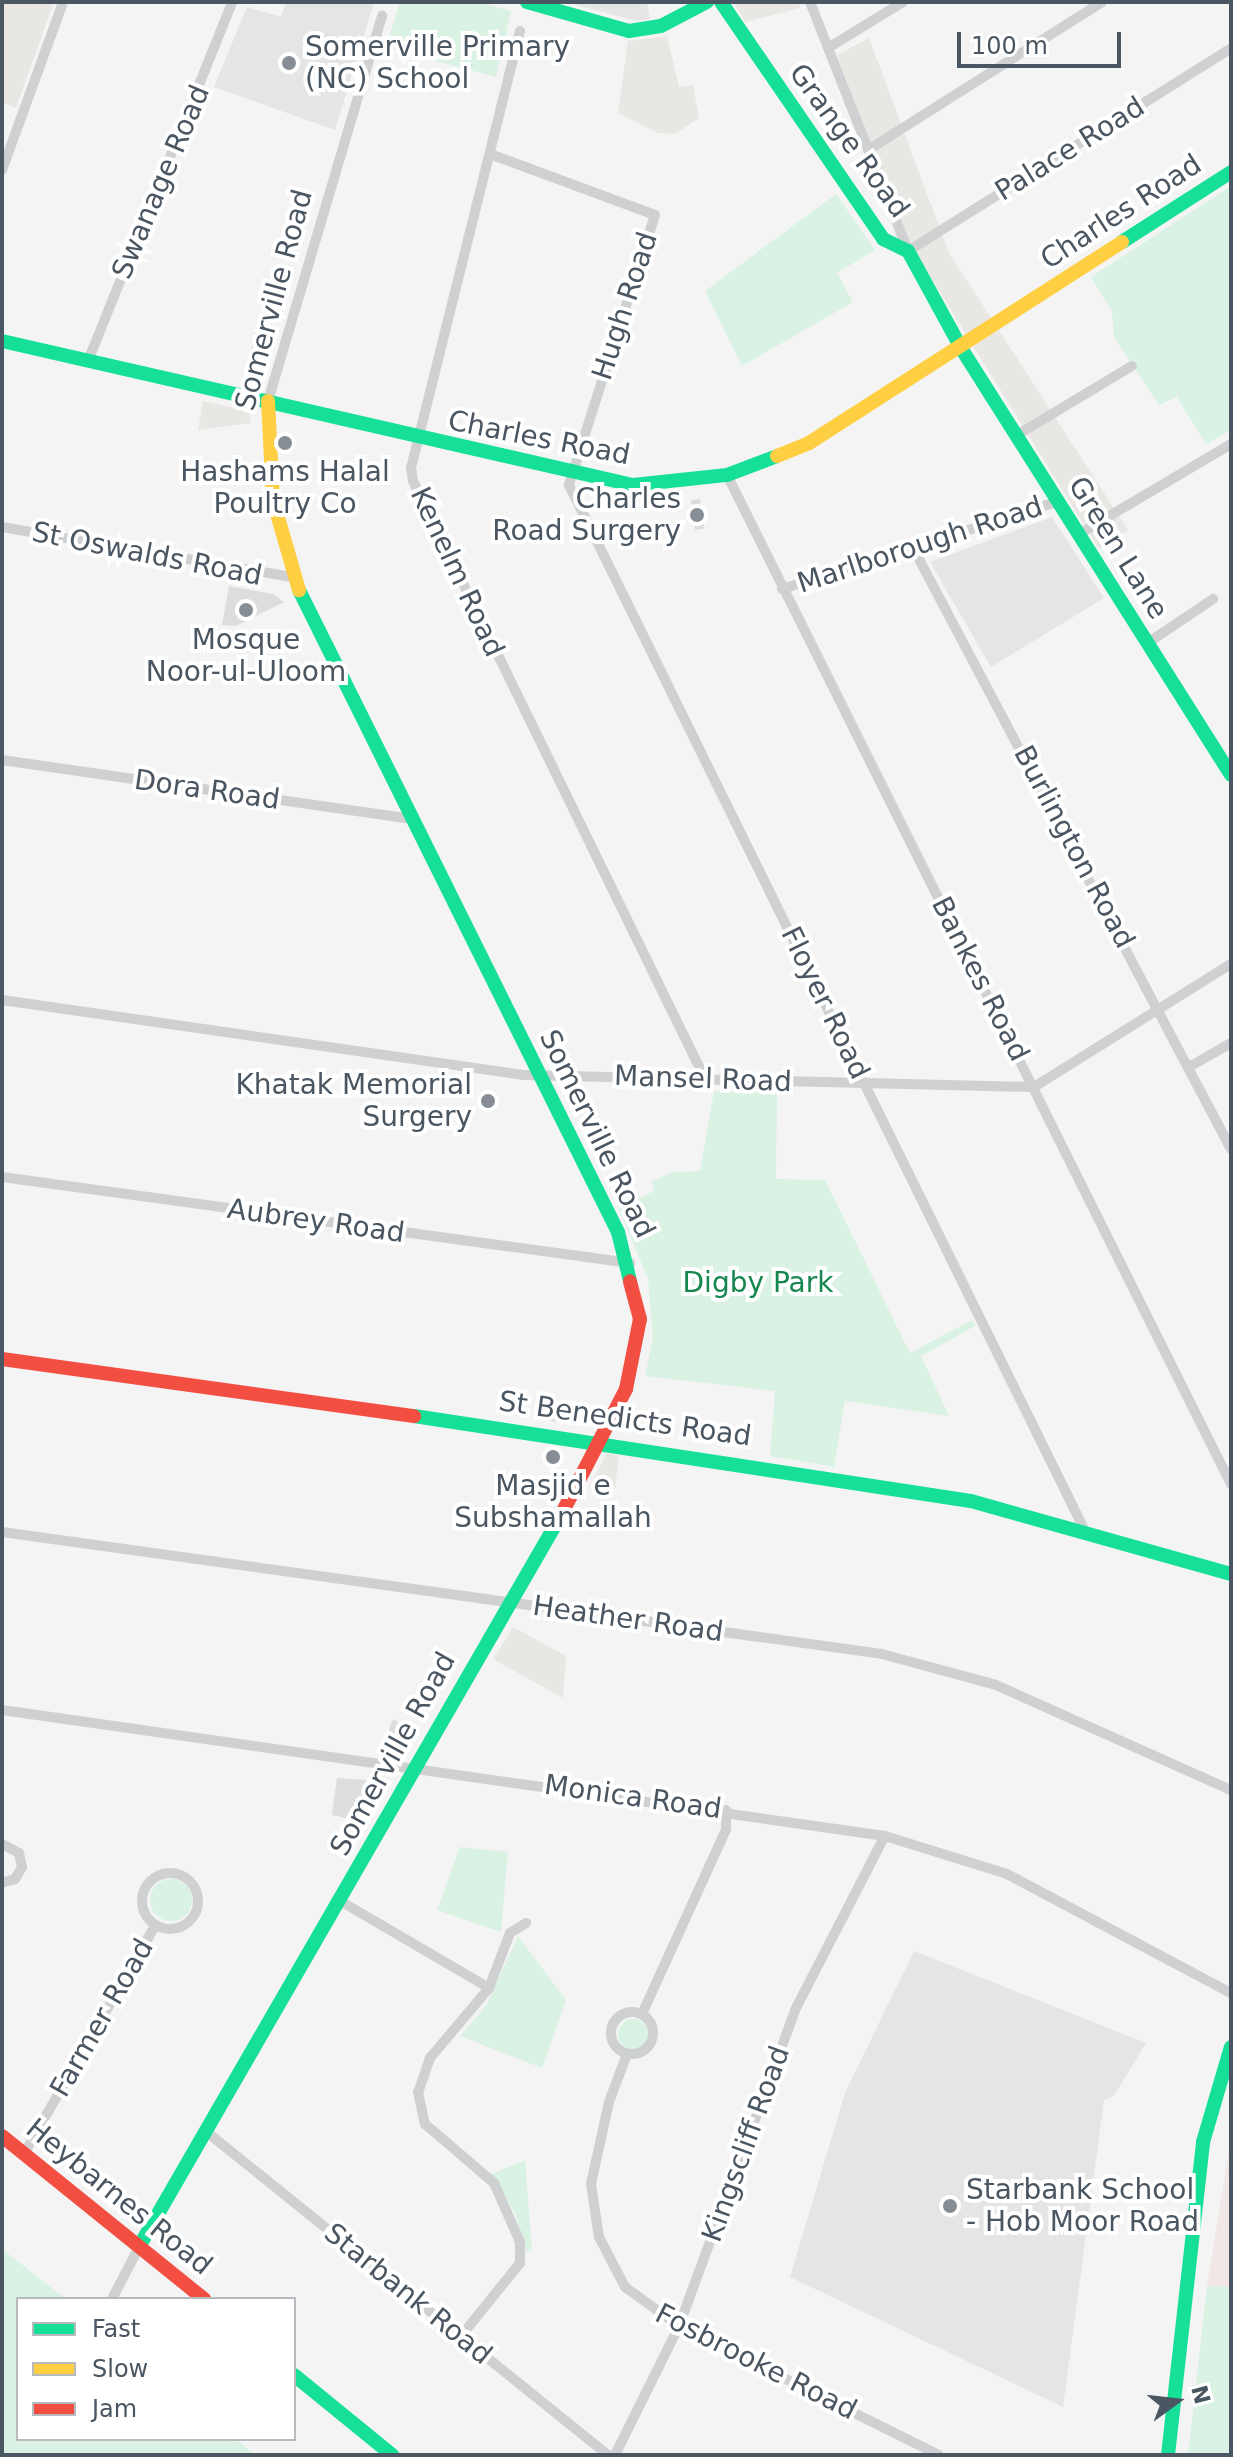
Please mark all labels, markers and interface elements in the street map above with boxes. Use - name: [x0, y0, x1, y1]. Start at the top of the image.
- scale bar: [961, 16, 1125, 66]
- place label: Somerville Primary (NC) School: [305, 30, 570, 96]
- text: 100 m: [971, 32, 1048, 60]
- marker: Somerville Primary (NC) School: [280, 54, 298, 72]
- street label: Grange Road: [782, 57, 916, 225]
- street label: Swanage Road: [105, 80, 217, 284]
- street label: Palace Road: [989, 90, 1151, 208]
- street label: Charles Road: [1034, 148, 1208, 276]
- street label: Somerville Road: [228, 186, 320, 414]
- street label: Hugh Road: [585, 228, 665, 384]
- street label: Charles Road: [445, 404, 633, 472]
- marker: Hashams Halal Poultry Co: [276, 434, 294, 452]
- place label: Hashams Halal Poultry Co: [180, 455, 390, 521]
- street label: Green Lane: [1061, 471, 1175, 625]
- street label: Kenelm Road: [403, 482, 511, 662]
- place label: Charles Road Surgery: [492, 482, 681, 548]
- street label: Marlborough Road: [793, 489, 1047, 601]
- marker: Charles Road Surgery: [688, 506, 706, 524]
- street label: St Oswalds Road: [29, 515, 265, 593]
- marker: Mosque Noor-ul-Uloom: [237, 601, 255, 619]
- place label: Mosque Noor-ul-Uloom: [146, 623, 346, 689]
- street label: Burlington Road: [1006, 740, 1142, 954]
- street label: Dora Road: [132, 763, 282, 817]
- street label: Bankes Road: [924, 891, 1036, 1067]
- street label: Floyer Road: [774, 921, 876, 1085]
- street label: Somerville Road: [532, 1025, 662, 1243]
- street label: Mansel Road: [614, 1059, 792, 1099]
- place label: Khatak Memorial Surgery: [235, 1068, 472, 1134]
- marker: Khatak Memorial Surgery: [479, 1092, 497, 1110]
- street label: Aubrey Road: [225, 1192, 407, 1250]
- park label: Digby Park: [683, 1266, 833, 1300]
- street label: St Benedicts Road: [497, 1385, 753, 1453]
- marker: Masjid e Subshamallah: [544, 1448, 562, 1466]
- place label: Masjid e Subshamallah: [454, 1469, 652, 1535]
- street label: Heather Road: [531, 1589, 725, 1649]
- street label: Somerville Road: [323, 1646, 463, 1862]
- street label: Monica Road: [542, 1768, 724, 1826]
- street label: Farmer Road: [43, 1933, 161, 2103]
- street label: Kingscliff Road: [695, 2042, 797, 2246]
- street label: Heybarnes Road: [19, 2112, 219, 2282]
- place label: Starbank School - Hob Moor Road: [966, 2173, 1199, 2239]
- marker: Starbank School - Hob Moor Road: [941, 2197, 959, 2215]
- street label: Starbank Road: [318, 2216, 498, 2372]
- legend: [16, 2297, 296, 2441]
- street label: Fosbrooke Road: [650, 2297, 862, 2427]
- text: Fast: [92, 2315, 140, 2343]
- text: Slow: [92, 2355, 148, 2383]
- north arrow: [1137, 2361, 1217, 2441]
- text: N: [1186, 2383, 1215, 2407]
- text: Jam: [92, 2395, 137, 2423]

